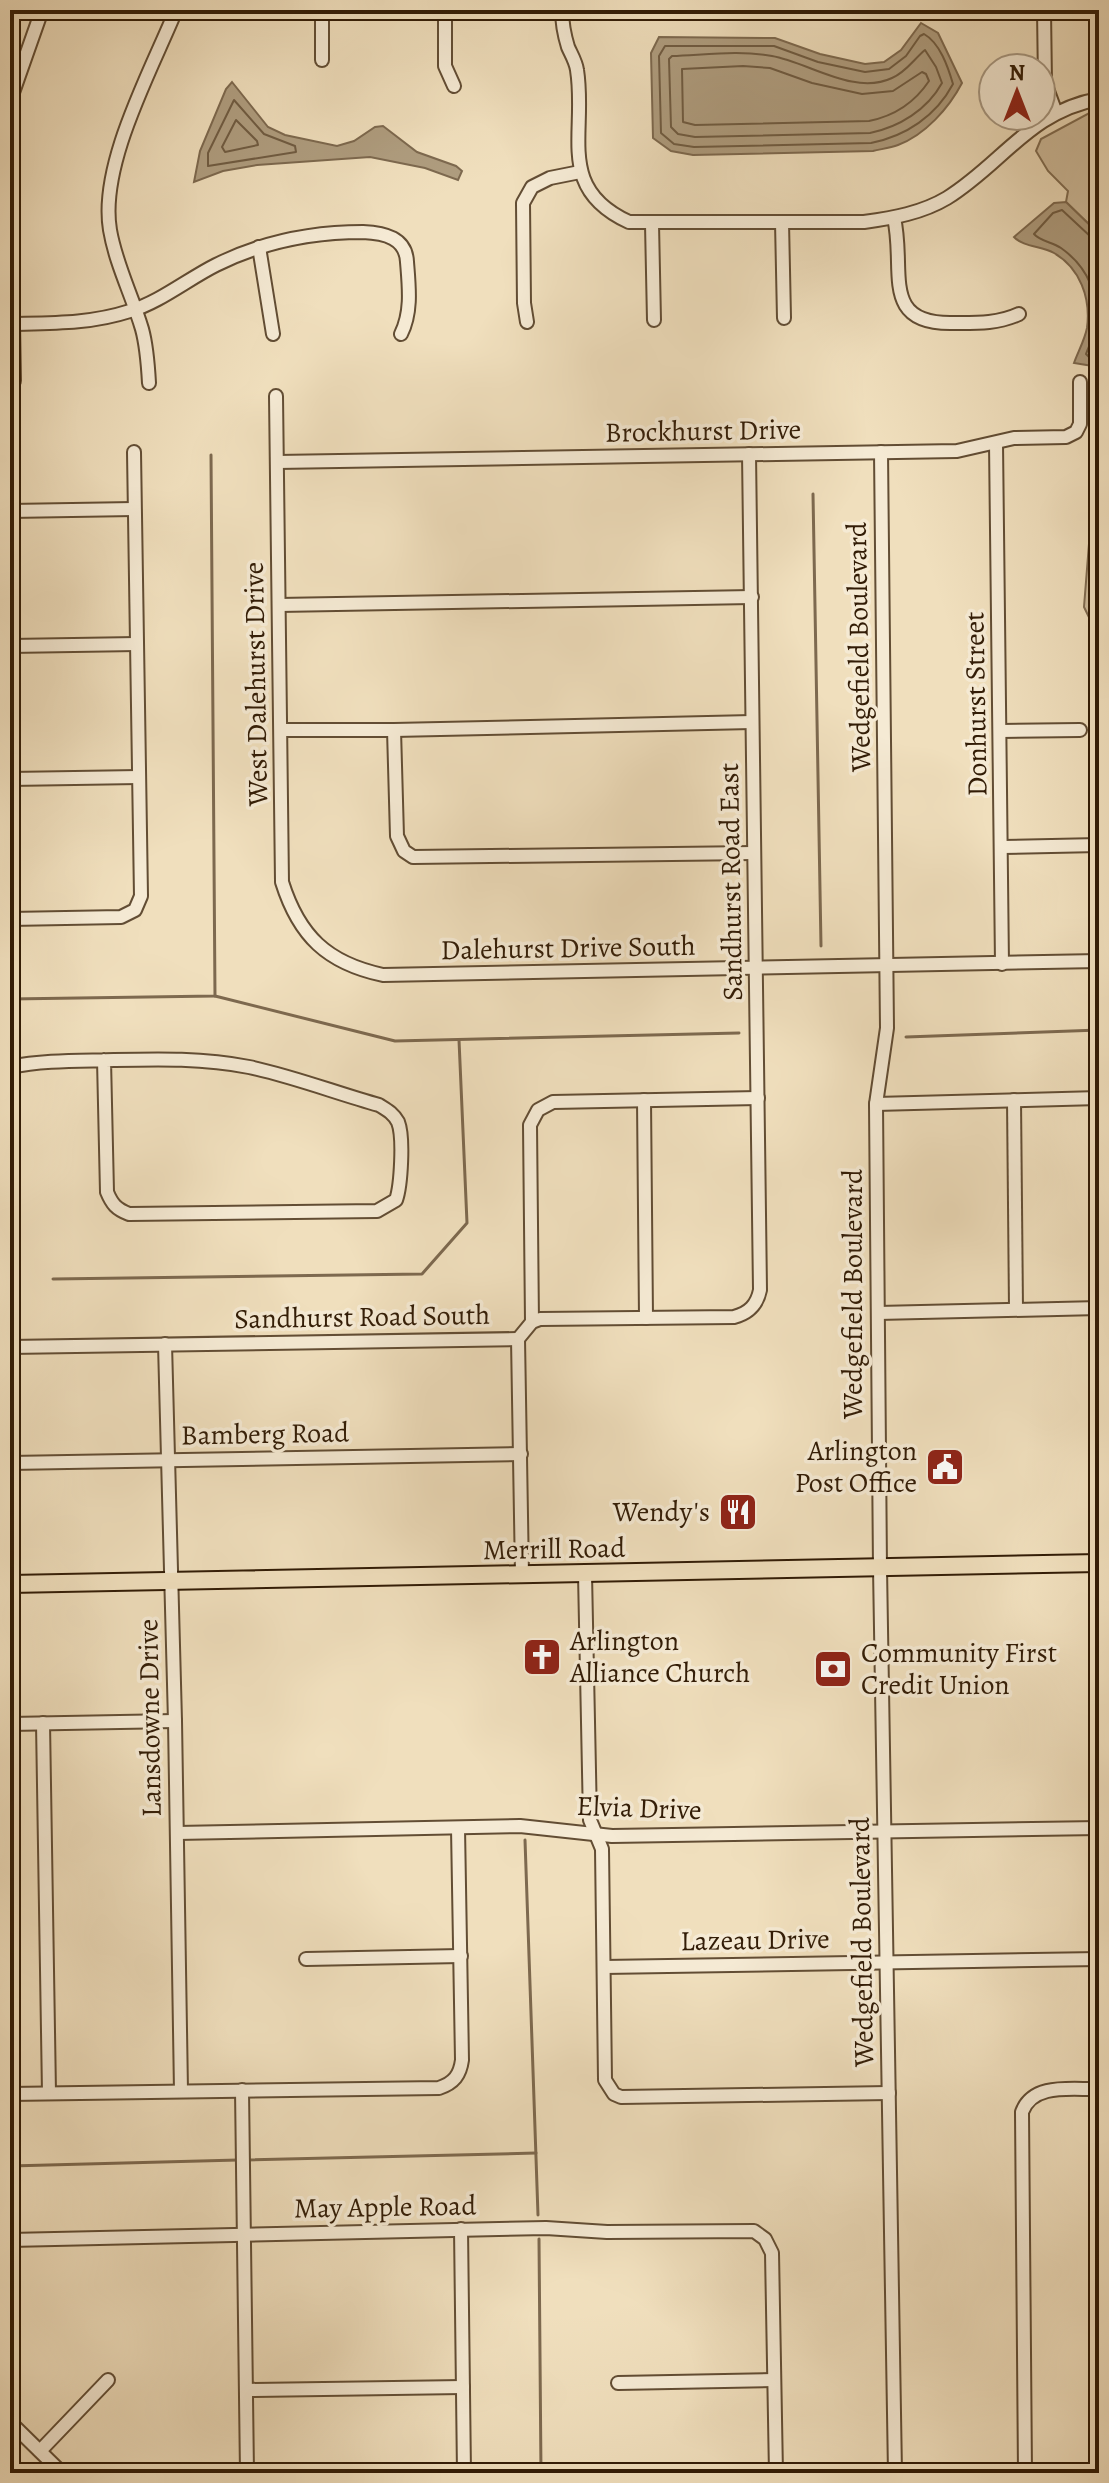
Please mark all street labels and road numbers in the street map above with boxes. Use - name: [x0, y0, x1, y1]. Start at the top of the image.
- street label: Brockhurst Drive: [605, 410, 801, 452]
- street label: Wedgefield Boulevard: [838, 521, 880, 773]
- street label: West Dalehurst Drive: [235, 561, 277, 808]
- street label: Donhurst Street: [955, 611, 997, 797]
- street label: Sandhurst Road East: [710, 763, 752, 1001]
- street label: Dalehurst Drive South: [440, 927, 696, 969]
- street label: Wedgefield Boulevard: [834, 1168, 872, 1420]
- street label: Sandhurst Road South: [234, 1296, 490, 1338]
- street label: Bamberg Road: [180, 1414, 350, 1454]
- street label: Merrill Road: [482, 1529, 627, 1569]
- street label: Lansdowne Drive: [129, 1618, 171, 1818]
- street label: Elvia Drive: [576, 1787, 702, 1829]
- street label: Wedgefield Boulevard: [841, 1816, 883, 2068]
- street label: Lazeau Drive: [680, 1920, 830, 1960]
- street label: May Apple Road: [293, 2186, 478, 2228]

